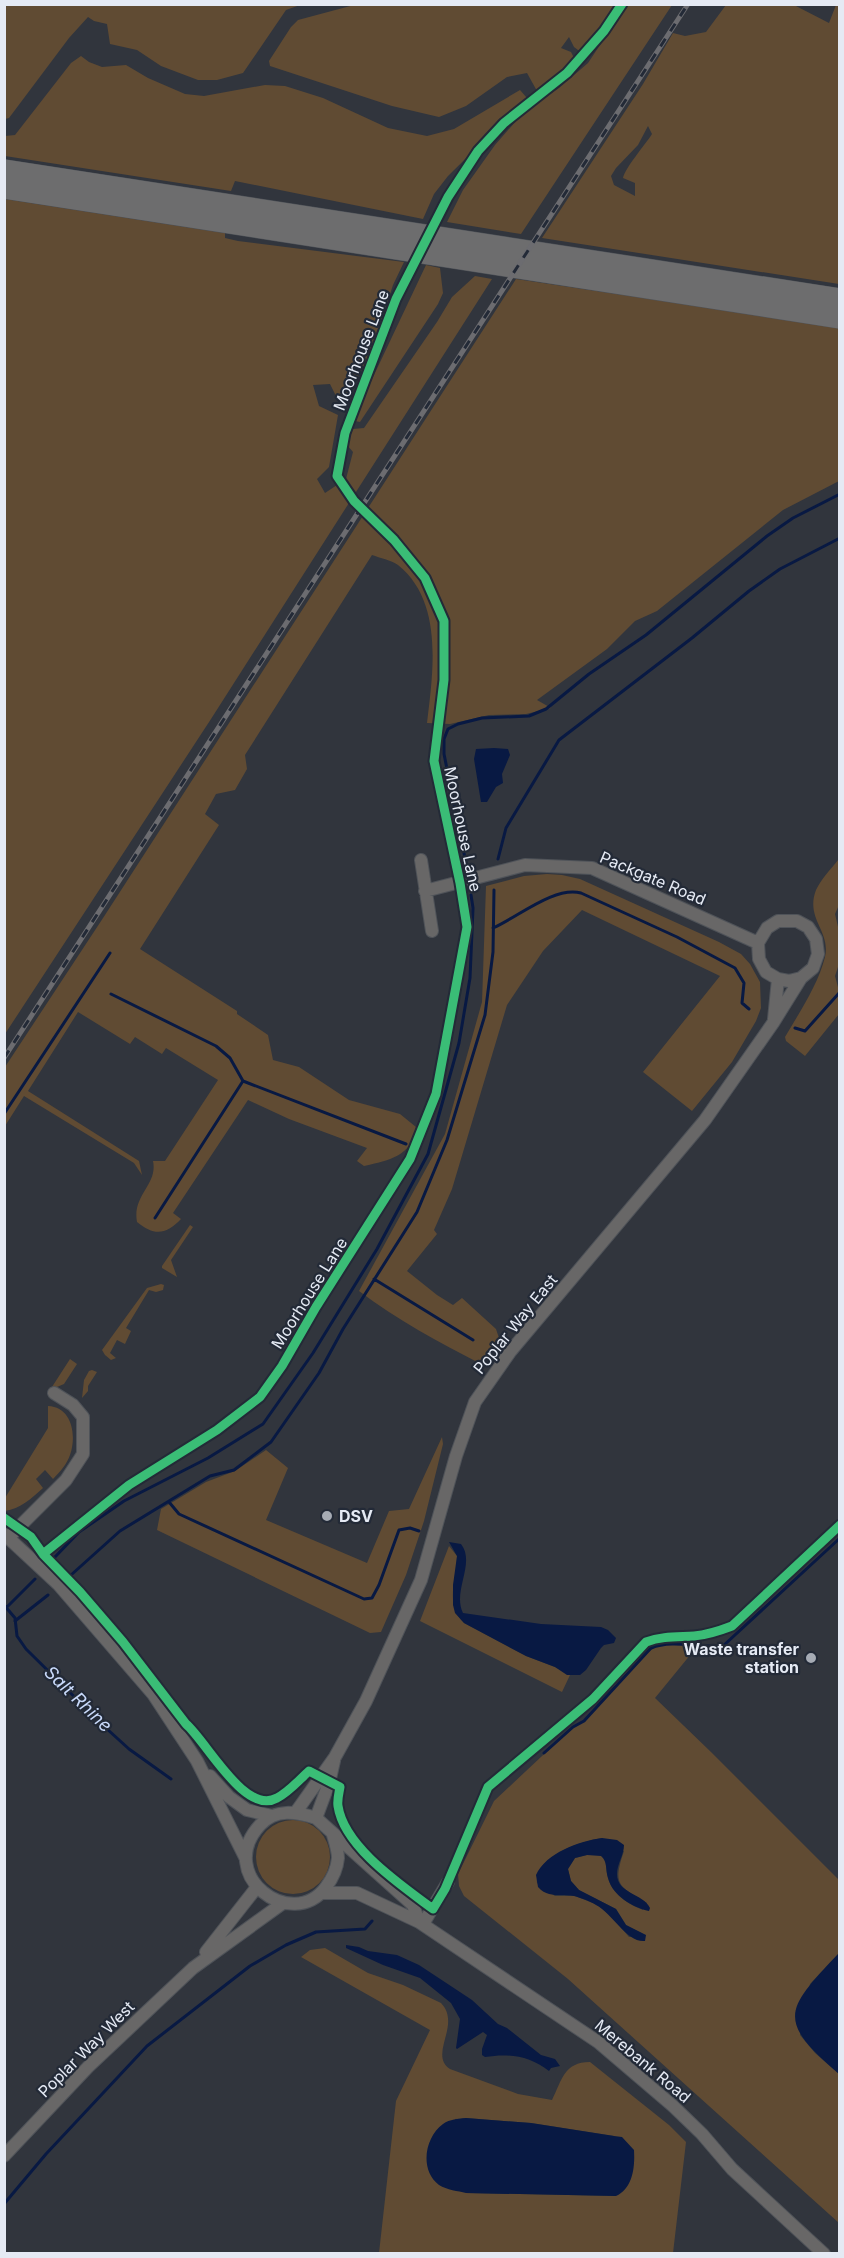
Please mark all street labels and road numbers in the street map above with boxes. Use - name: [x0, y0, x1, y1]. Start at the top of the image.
- street label: Moorhouse Lane: [329, 287, 393, 413]
- street label: Moorhouse Lane: [440, 765, 486, 893]
- street label: Packgate Road: [597, 847, 709, 909]
- street label: Moorhouse Lane: [267, 1234, 351, 1352]
- street label: Poplar Way East: [469, 1270, 561, 1378]
- street label: Poplar Way West: [34, 1997, 138, 2101]
- street label: Merebank Road: [591, 2015, 695, 2107]

